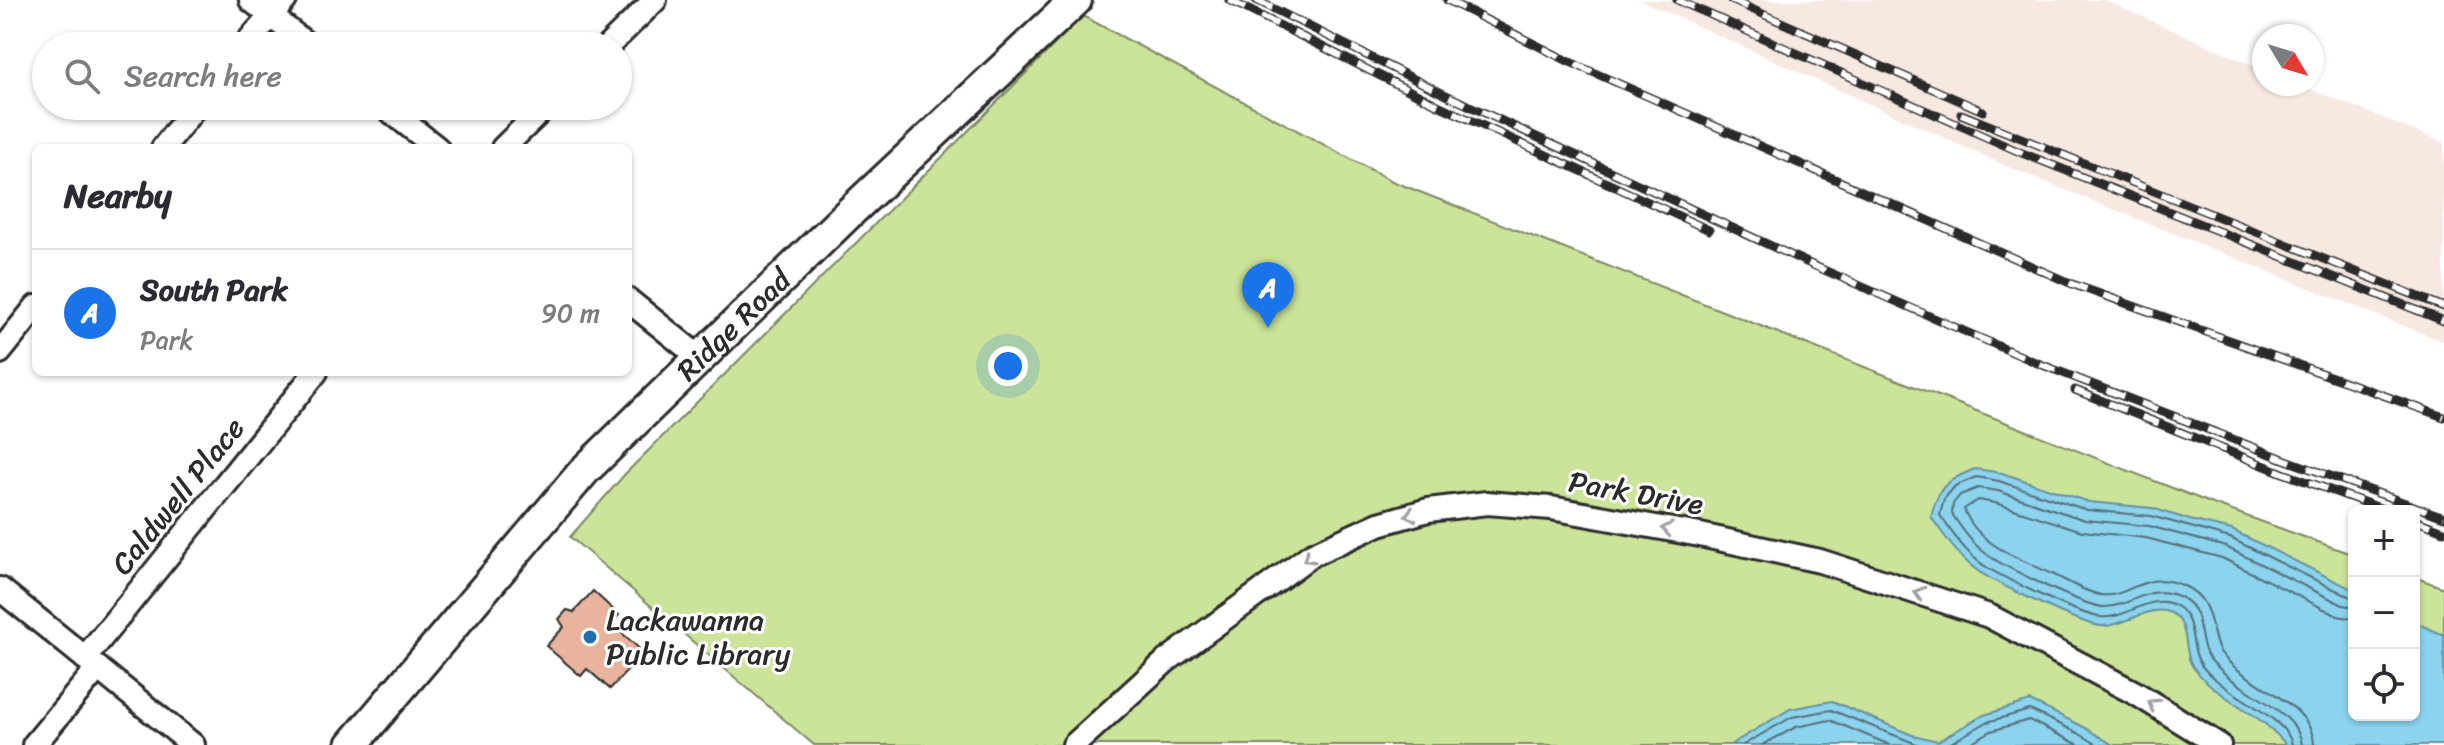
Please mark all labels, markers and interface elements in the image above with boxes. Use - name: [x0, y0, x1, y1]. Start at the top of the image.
- north arrow: [2252, 24, 2324, 96]
- search box: [32, 32, 632, 120]
- text: Search here: [124, 49, 282, 103]
- icon: search: [60, 54, 104, 98]
- text: Nearby: [64, 166, 172, 226]
- street label: Ridge Road: [663, 254, 806, 395]
- pin: A: [1242, 262, 1294, 328]
- text: South Park: [140, 263, 288, 317]
- text: A: [81, 290, 99, 336]
- text: 90 m: [541, 290, 600, 336]
- text: Park: [140, 317, 193, 363]
- your location: [988, 346, 1028, 386]
- street label: Caldwell Place: [97, 405, 259, 587]
- street label: Park Drive: [1564, 455, 1708, 531]
- map controls: [2348, 505, 2420, 721]
- button: +: [2348, 505, 2420, 577]
- one-way arrow: [1404, 506, 1418, 522]
- one-way arrow: [1660, 521, 1674, 538]
- one-way arrow: [1303, 548, 1317, 563]
- button: −: [2348, 577, 2420, 649]
- one-way arrow: [1912, 586, 1926, 602]
- place label: Lackawanna Public Library: [606, 593, 791, 681]
- marker: Lackawanna Public Library: [581, 628, 599, 646]
- button: locate: [2348, 649, 2420, 721]
- one-way arrow: [2147, 698, 2162, 714]

